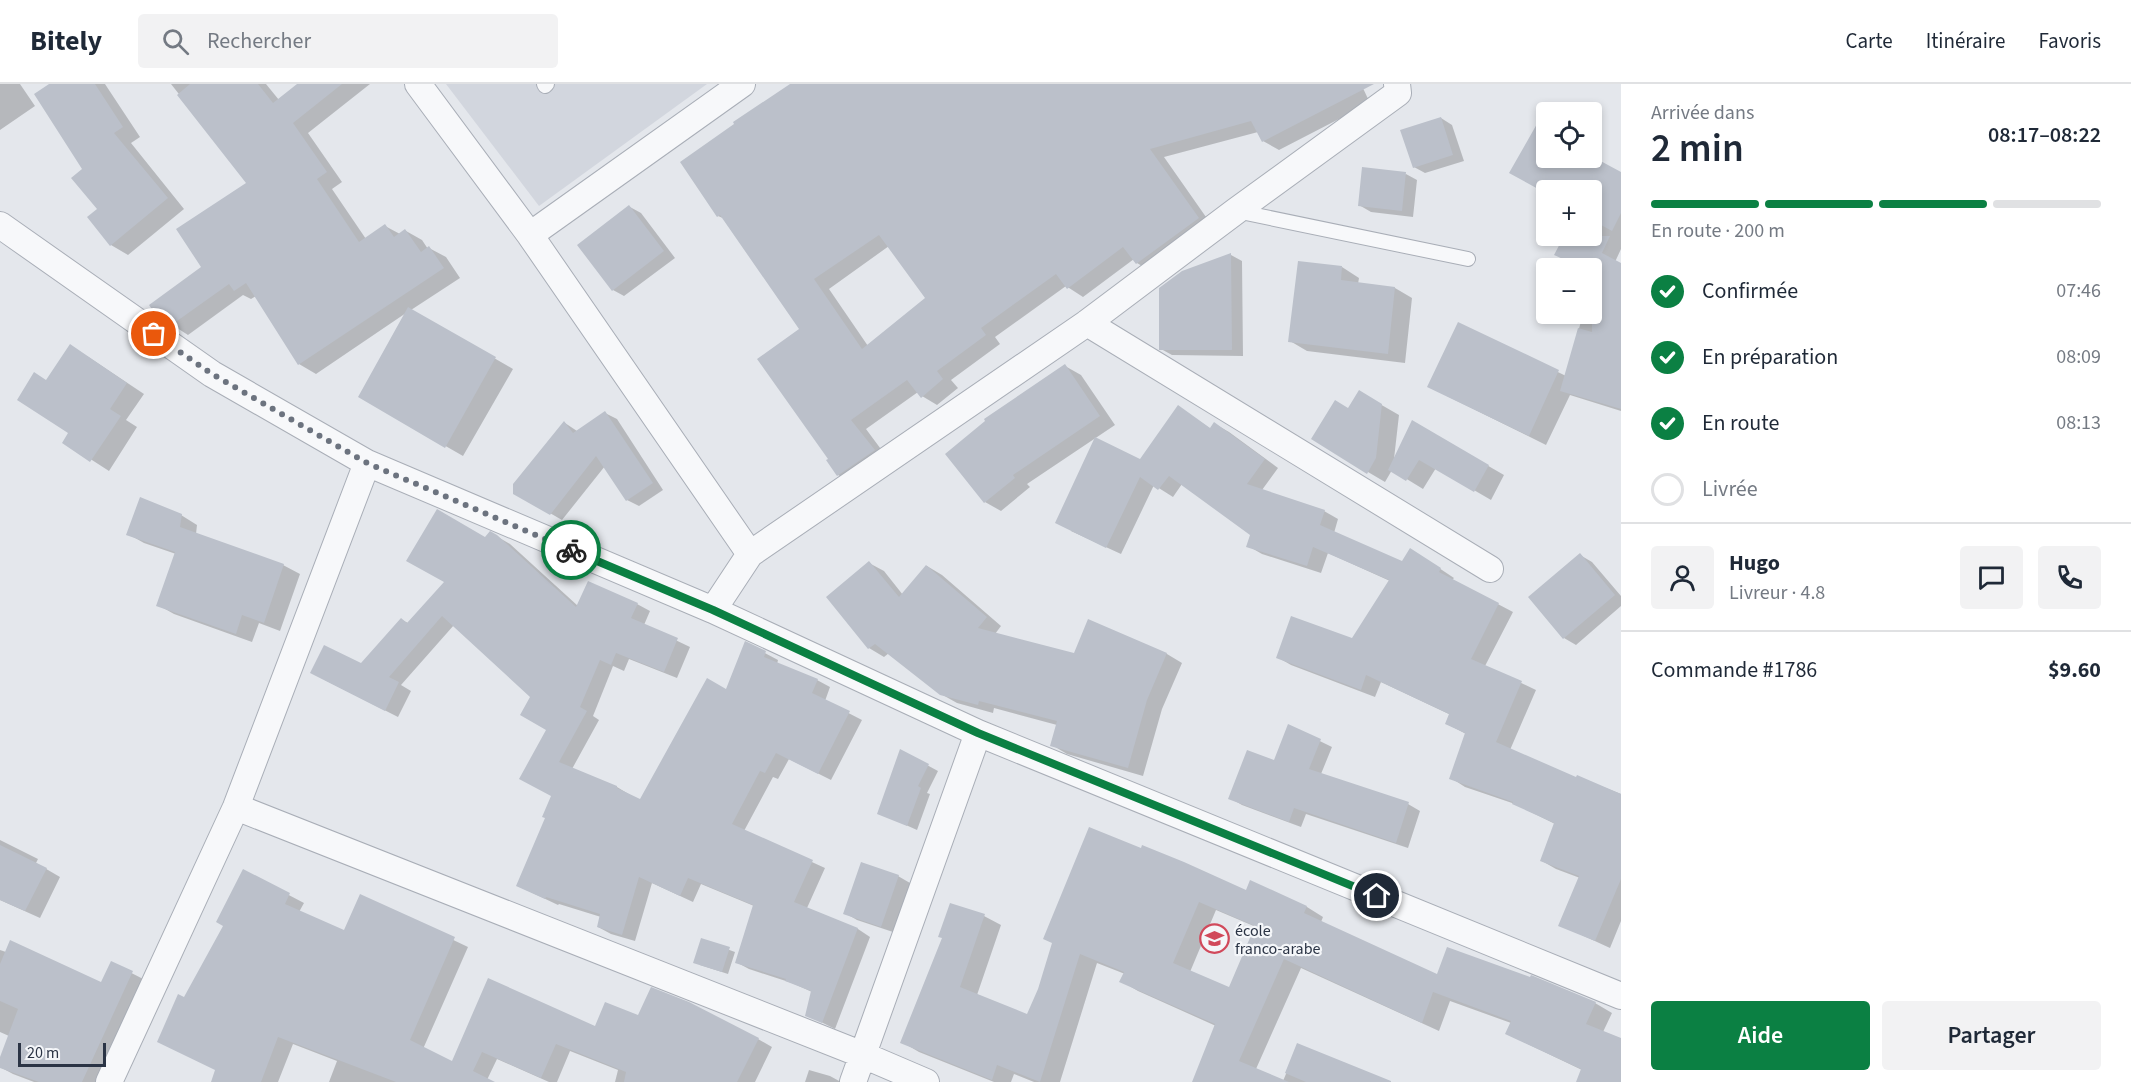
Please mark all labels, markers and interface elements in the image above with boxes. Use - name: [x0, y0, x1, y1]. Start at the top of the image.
- search box: [138, 14, 558, 68]
- text: Bitely: [30, 21, 102, 61]
- icon: search: [159, 25, 192, 58]
- text: Rechercher: [207, 25, 311, 57]
- text: Carte: [1846, 26, 1893, 56]
- text: Itinéraire: [1926, 26, 2005, 56]
- text: Favoris: [2038, 26, 2101, 56]
- text: Arrivée dans: [1651, 99, 1754, 127]
- map controls: [1536, 102, 1602, 324]
- button: locate: [1536, 102, 1602, 168]
- text: 08:17–08:22: [1988, 119, 2101, 151]
- text: 2 min: [1651, 121, 1744, 177]
- button: +: [1536, 180, 1602, 246]
- text: En route · 200 m: [1651, 217, 1785, 245]
- button: −: [1536, 258, 1602, 324]
- icon: check: [1651, 275, 1684, 308]
- text: Confirmée: [1702, 275, 1798, 307]
- text: 07:46: [2056, 277, 2101, 305]
- pin: [128, 308, 179, 359]
- icon: bag: [137, 317, 170, 350]
- icon: check: [1651, 341, 1684, 374]
- text: En préparation: [1702, 341, 1838, 373]
- text: 08:09: [2056, 343, 2101, 371]
- icon: check: [1651, 407, 1684, 440]
- text: En route: [1702, 407, 1779, 439]
- text: 08:13: [2056, 409, 2101, 437]
- text: Livrée: [1702, 473, 1758, 505]
- courier: [541, 520, 601, 580]
- icon: bike: [555, 534, 588, 567]
- button: person: [1651, 546, 1714, 609]
- button: chat: [1960, 546, 2023, 609]
- button: phone: [2038, 546, 2101, 609]
- text: Hugo: [1729, 547, 1780, 579]
- text: Livreur · 4.8: [1729, 579, 1825, 607]
- text: Commande #1786: [1651, 654, 1817, 686]
- text: $9.60: [2048, 654, 2101, 686]
- pin: [1351, 870, 1402, 921]
- icon: home: [1360, 879, 1393, 912]
- place label: école franco-arabe: [1235, 920, 1321, 960]
- school or university icon: école franco-arabe: [1198, 923, 1230, 955]
- button: Aide: [1651, 1001, 1870, 1070]
- button: Partager: [1882, 1001, 2101, 1070]
- scale bar: [18, 1040, 106, 1068]
- text: 20 m: [27, 1042, 59, 1064]

